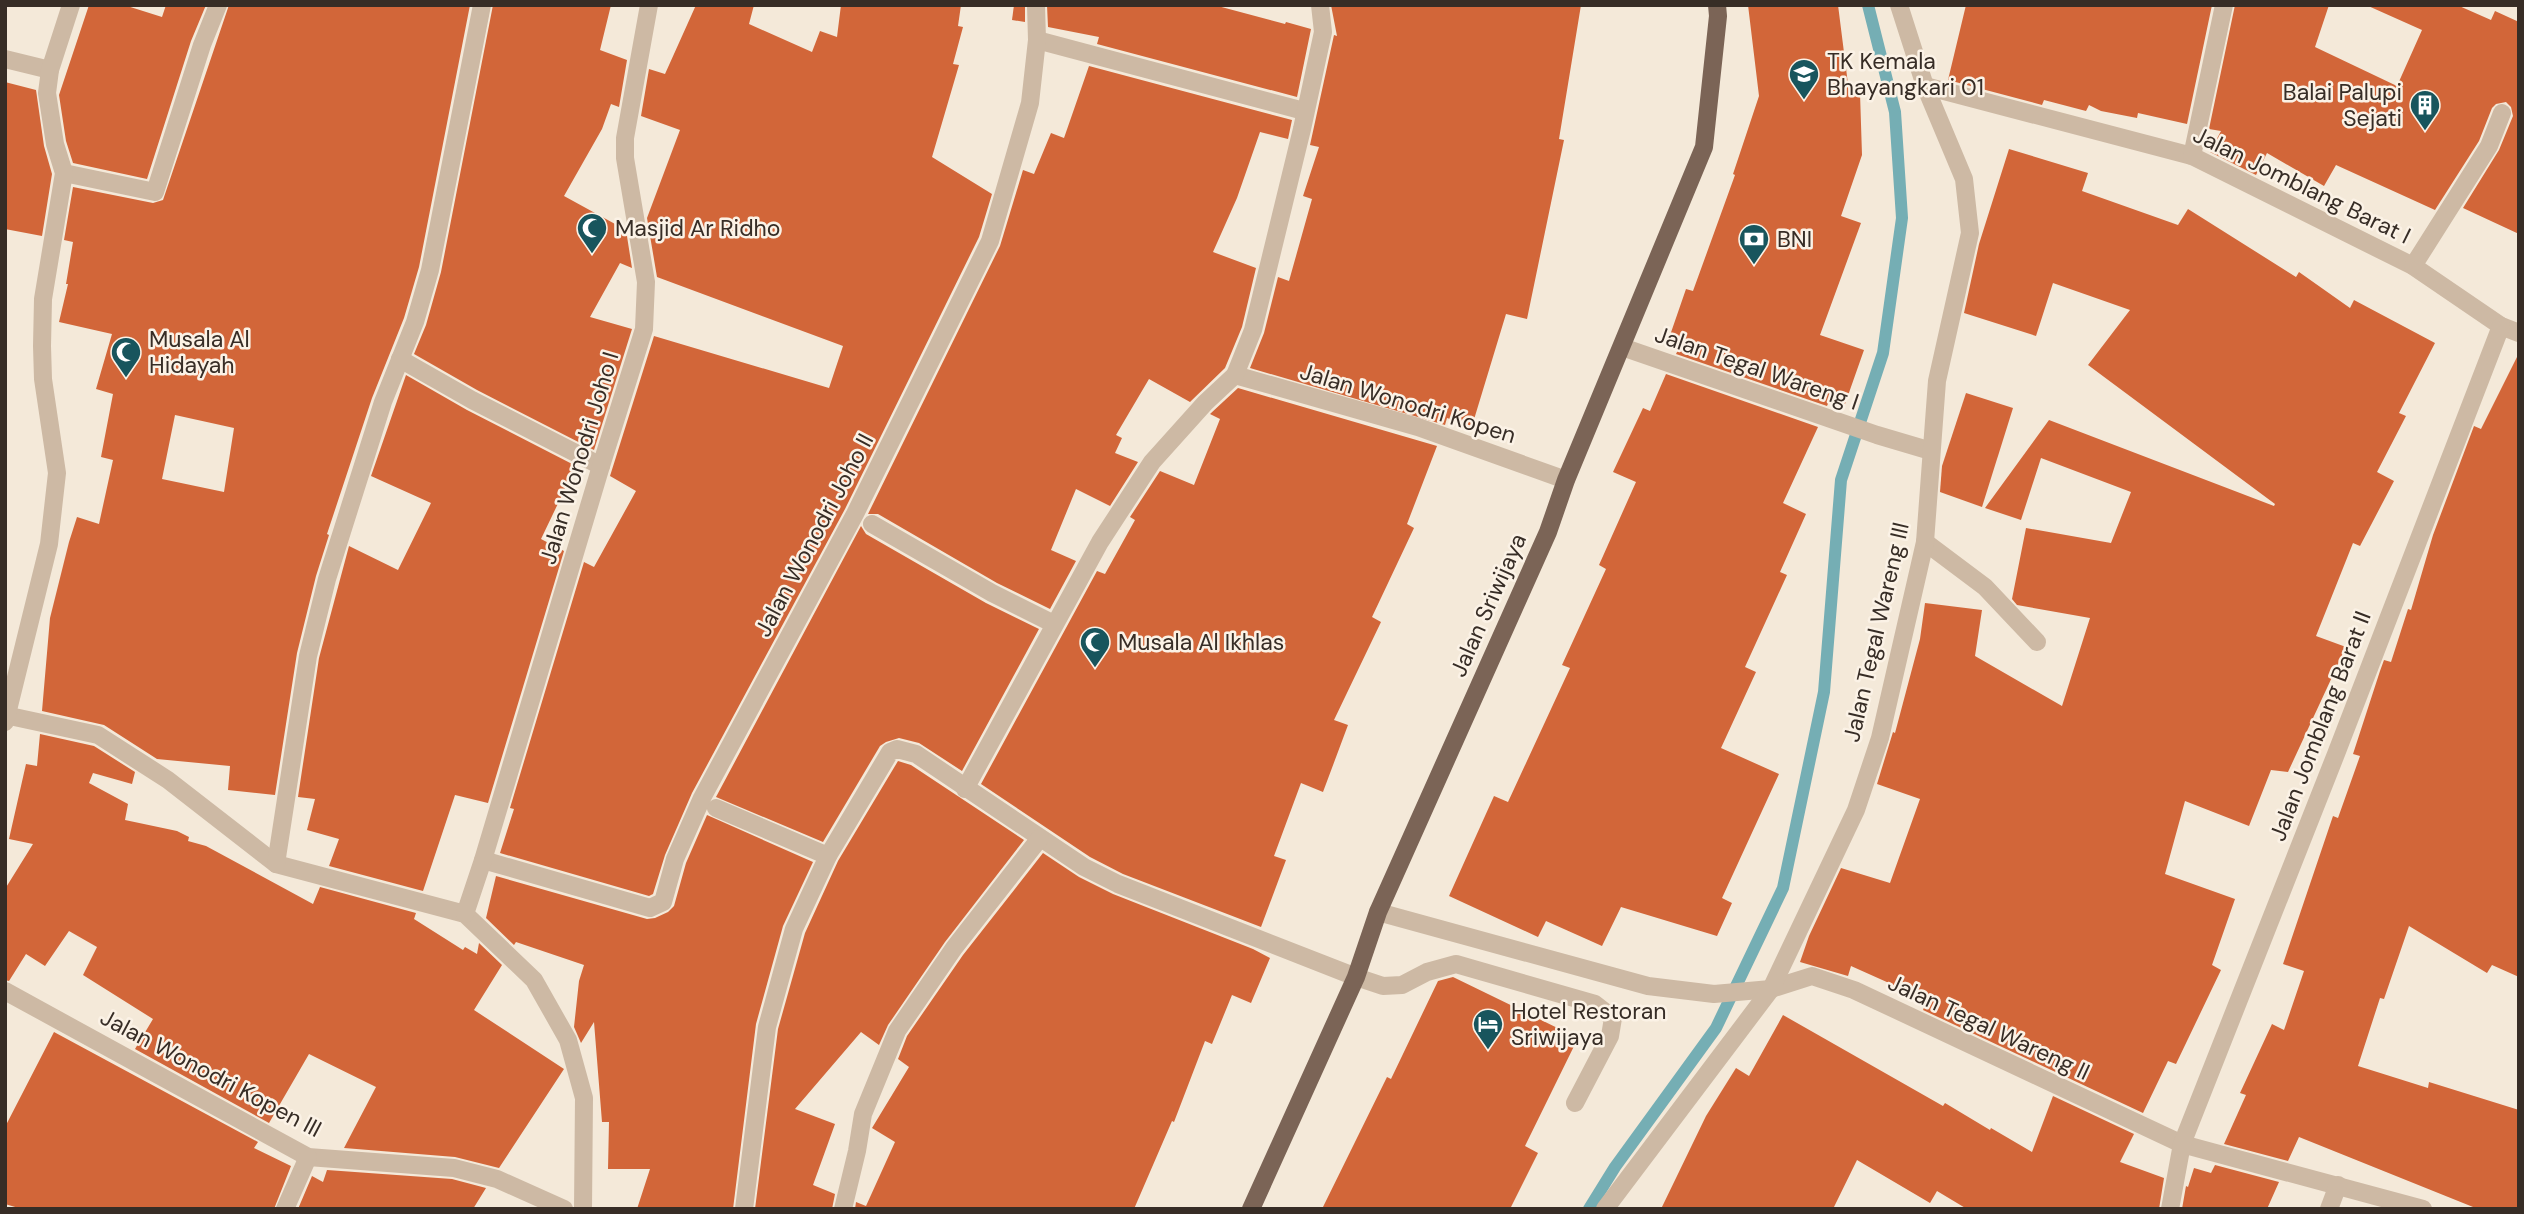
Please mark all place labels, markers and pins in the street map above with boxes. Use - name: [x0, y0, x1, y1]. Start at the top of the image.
- place label: TK Kemala Bhayangkari 01: [1827, 46, 1984, 102]
- school or university icon: TK Kemala Bhayangkari 01: [1787, 57, 1821, 101]
- place label: Balai Palupi Sejati: [2283, 77, 2402, 133]
- building icon: Balai Palupi Sejati: [2408, 88, 2442, 132]
- mosque icon: Masjid Ar Ridho: [575, 211, 609, 255]
- place label: Masjid Ar Ridho: [615, 213, 780, 243]
- bank icon: BNI: [1737, 222, 1771, 266]
- place label: BNI: [1777, 224, 1812, 254]
- place label: Musala Al Hidayah: [149, 324, 250, 380]
- mosque icon: Musala Al Hidayah: [109, 335, 143, 379]
- mosque icon: Musala Al Ikhlas: [1078, 625, 1112, 669]
- place label: Musala Al Ikhlas: [1118, 627, 1284, 657]
- place label: Hotel Restoran Sriwijaya: [1511, 996, 1666, 1052]
- hotel icon: Hotel Restoran Sriwijaya: [1471, 1007, 1505, 1051]

